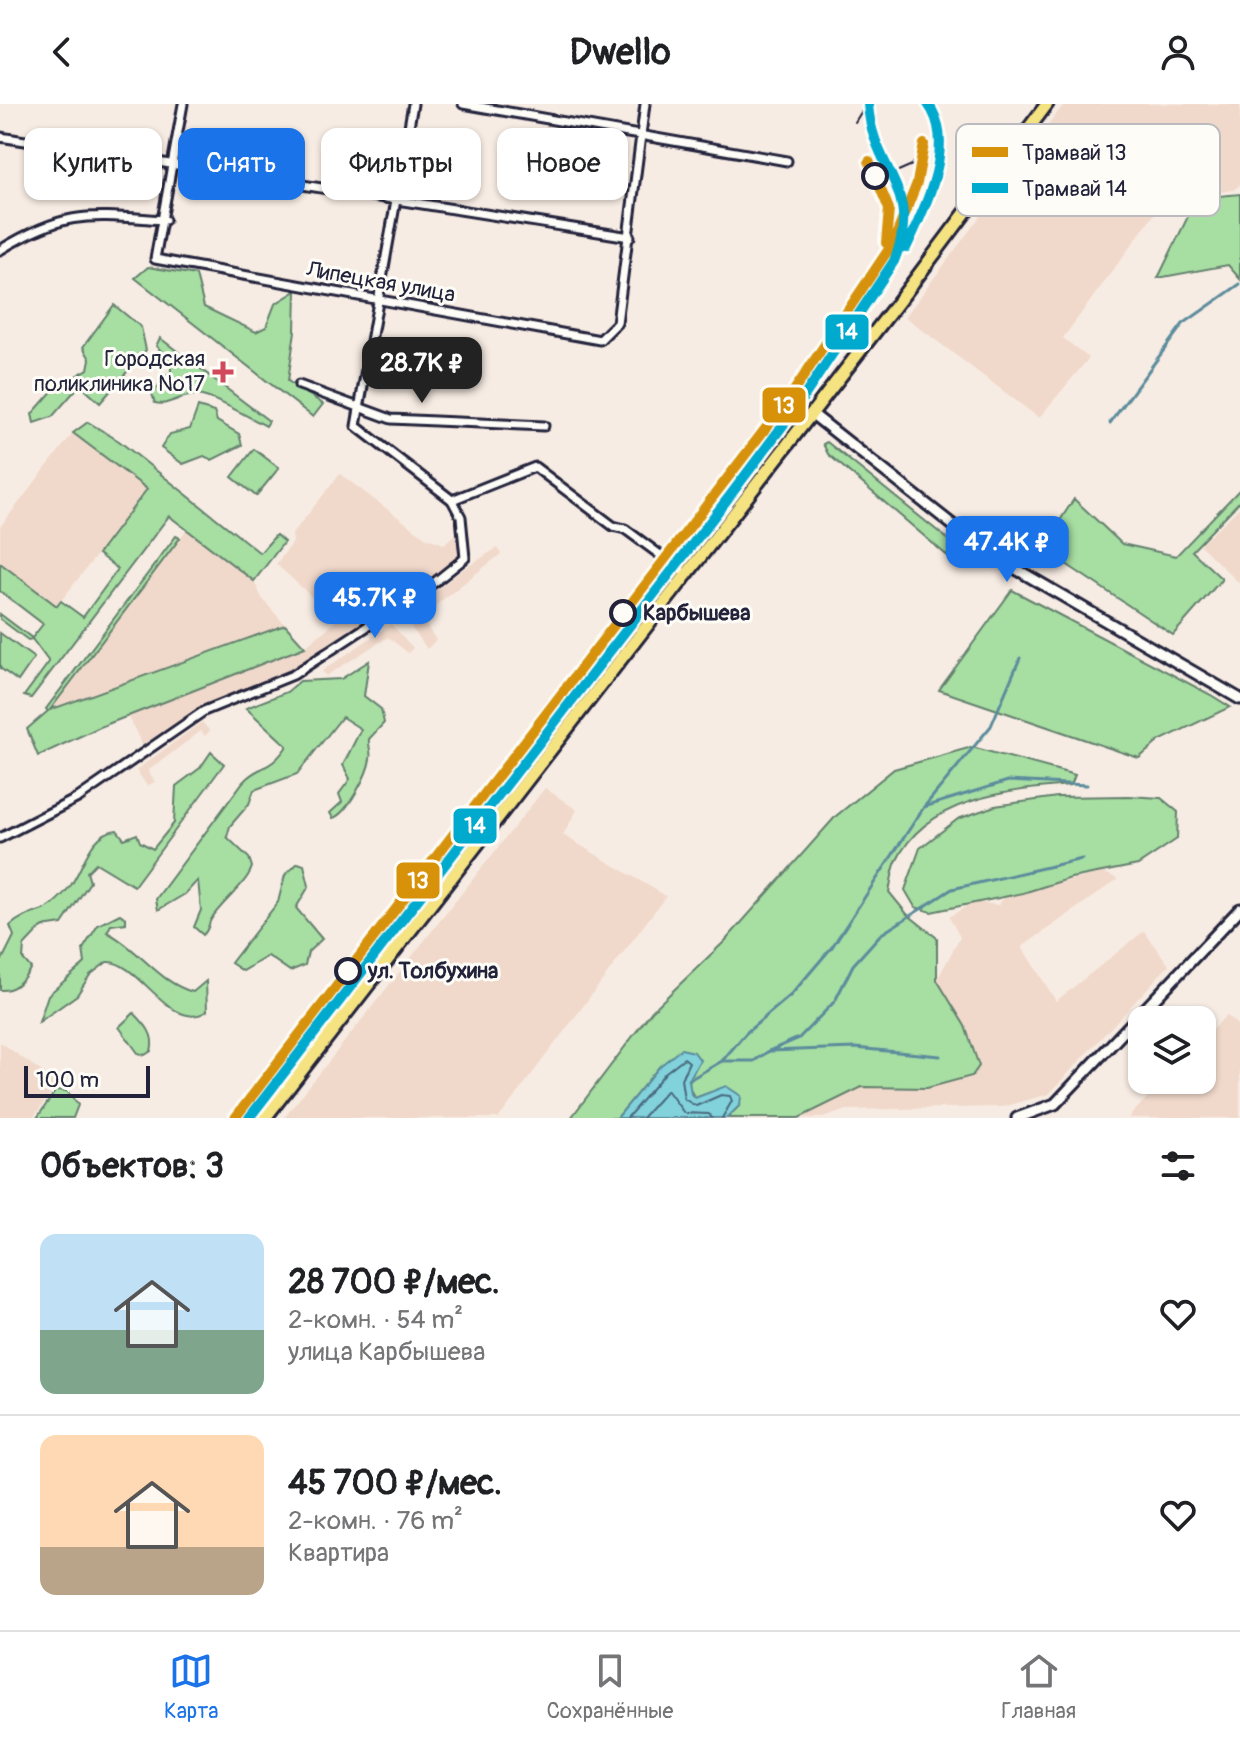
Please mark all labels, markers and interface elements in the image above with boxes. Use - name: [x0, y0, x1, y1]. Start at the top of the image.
- icon: back: [40, 30, 84, 74]
- text: Dwello: [569, 30, 671, 75]
- icon: person: [1156, 30, 1200, 74]
- legend: [956, 124, 1220, 216]
- chip: Купить: [24, 128, 162, 200]
- chip: Снять: [178, 128, 305, 200]
- chip: Фильтры: [321, 128, 481, 200]
- chip: Новое: [497, 128, 628, 200]
- text: Трамвай 13: [1022, 139, 1127, 167]
- unlabelled marker: [862, 163, 888, 189]
- text: Трамвай 14: [1022, 175, 1127, 203]
- street label: Липецкая улица: [304, 255, 457, 309]
- line badge: 14: [824, 313, 870, 351]
- text: 14: [836, 318, 858, 346]
- pin: 28.7K ₽: [348, 337, 496, 405]
- place label: Городская поликлиника №17: [34, 345, 205, 398]
- text: 28.7K ₽: [380, 347, 464, 379]
- marker: Городская поликлиника №17: [212, 361, 234, 383]
- line badge: 13: [761, 386, 807, 424]
- text: 13: [774, 392, 794, 420]
- pin: 47.4K ₽: [933, 516, 1081, 584]
- text: 47.4K ₽: [964, 526, 1050, 558]
- pin: 45.7K ₽: [301, 572, 449, 640]
- text: 45.7K ₽: [332, 582, 418, 614]
- place label: Карбышева: [643, 599, 751, 627]
- marker: Карбышева: [610, 600, 636, 626]
- line badge: 14: [452, 807, 498, 845]
- text: 14: [464, 812, 486, 840]
- line badge: 13: [395, 861, 441, 900]
- text: 13: [408, 867, 428, 895]
- place label: ул. Толбухина: [367, 957, 498, 985]
- marker: ул. Толбухина: [335, 958, 361, 984]
- map controls: [1128, 1006, 1216, 1094]
- button: layers: [1128, 1006, 1216, 1094]
- scale bar: [24, 1062, 150, 1098]
- text: 100 m: [36, 1066, 99, 1094]
- icon: filters: [1156, 1144, 1200, 1188]
- text: Объектов: 3: [40, 1145, 224, 1188]
- text: 28 700 ₽/мес.: [288, 1261, 500, 1304]
- icon: home: [104, 1266, 200, 1362]
- icon: heart: [1156, 1292, 1200, 1336]
- text: 2-комн. · 54 m²: [288, 1304, 463, 1336]
- text: улица Карбышева: [288, 1336, 485, 1368]
- text: 45 700 ₽/мес.: [288, 1462, 502, 1505]
- icon: home: [104, 1467, 200, 1563]
- icon: heart: [1156, 1493, 1200, 1537]
- text: 2-комн. · 76 m²: [288, 1505, 463, 1537]
- text: Квартира: [288, 1537, 389, 1569]
- tab: Карта: [164, 1649, 219, 1725]
- tab: Сохранённые: [546, 1649, 673, 1725]
- tab: Главная: [1001, 1649, 1076, 1725]

